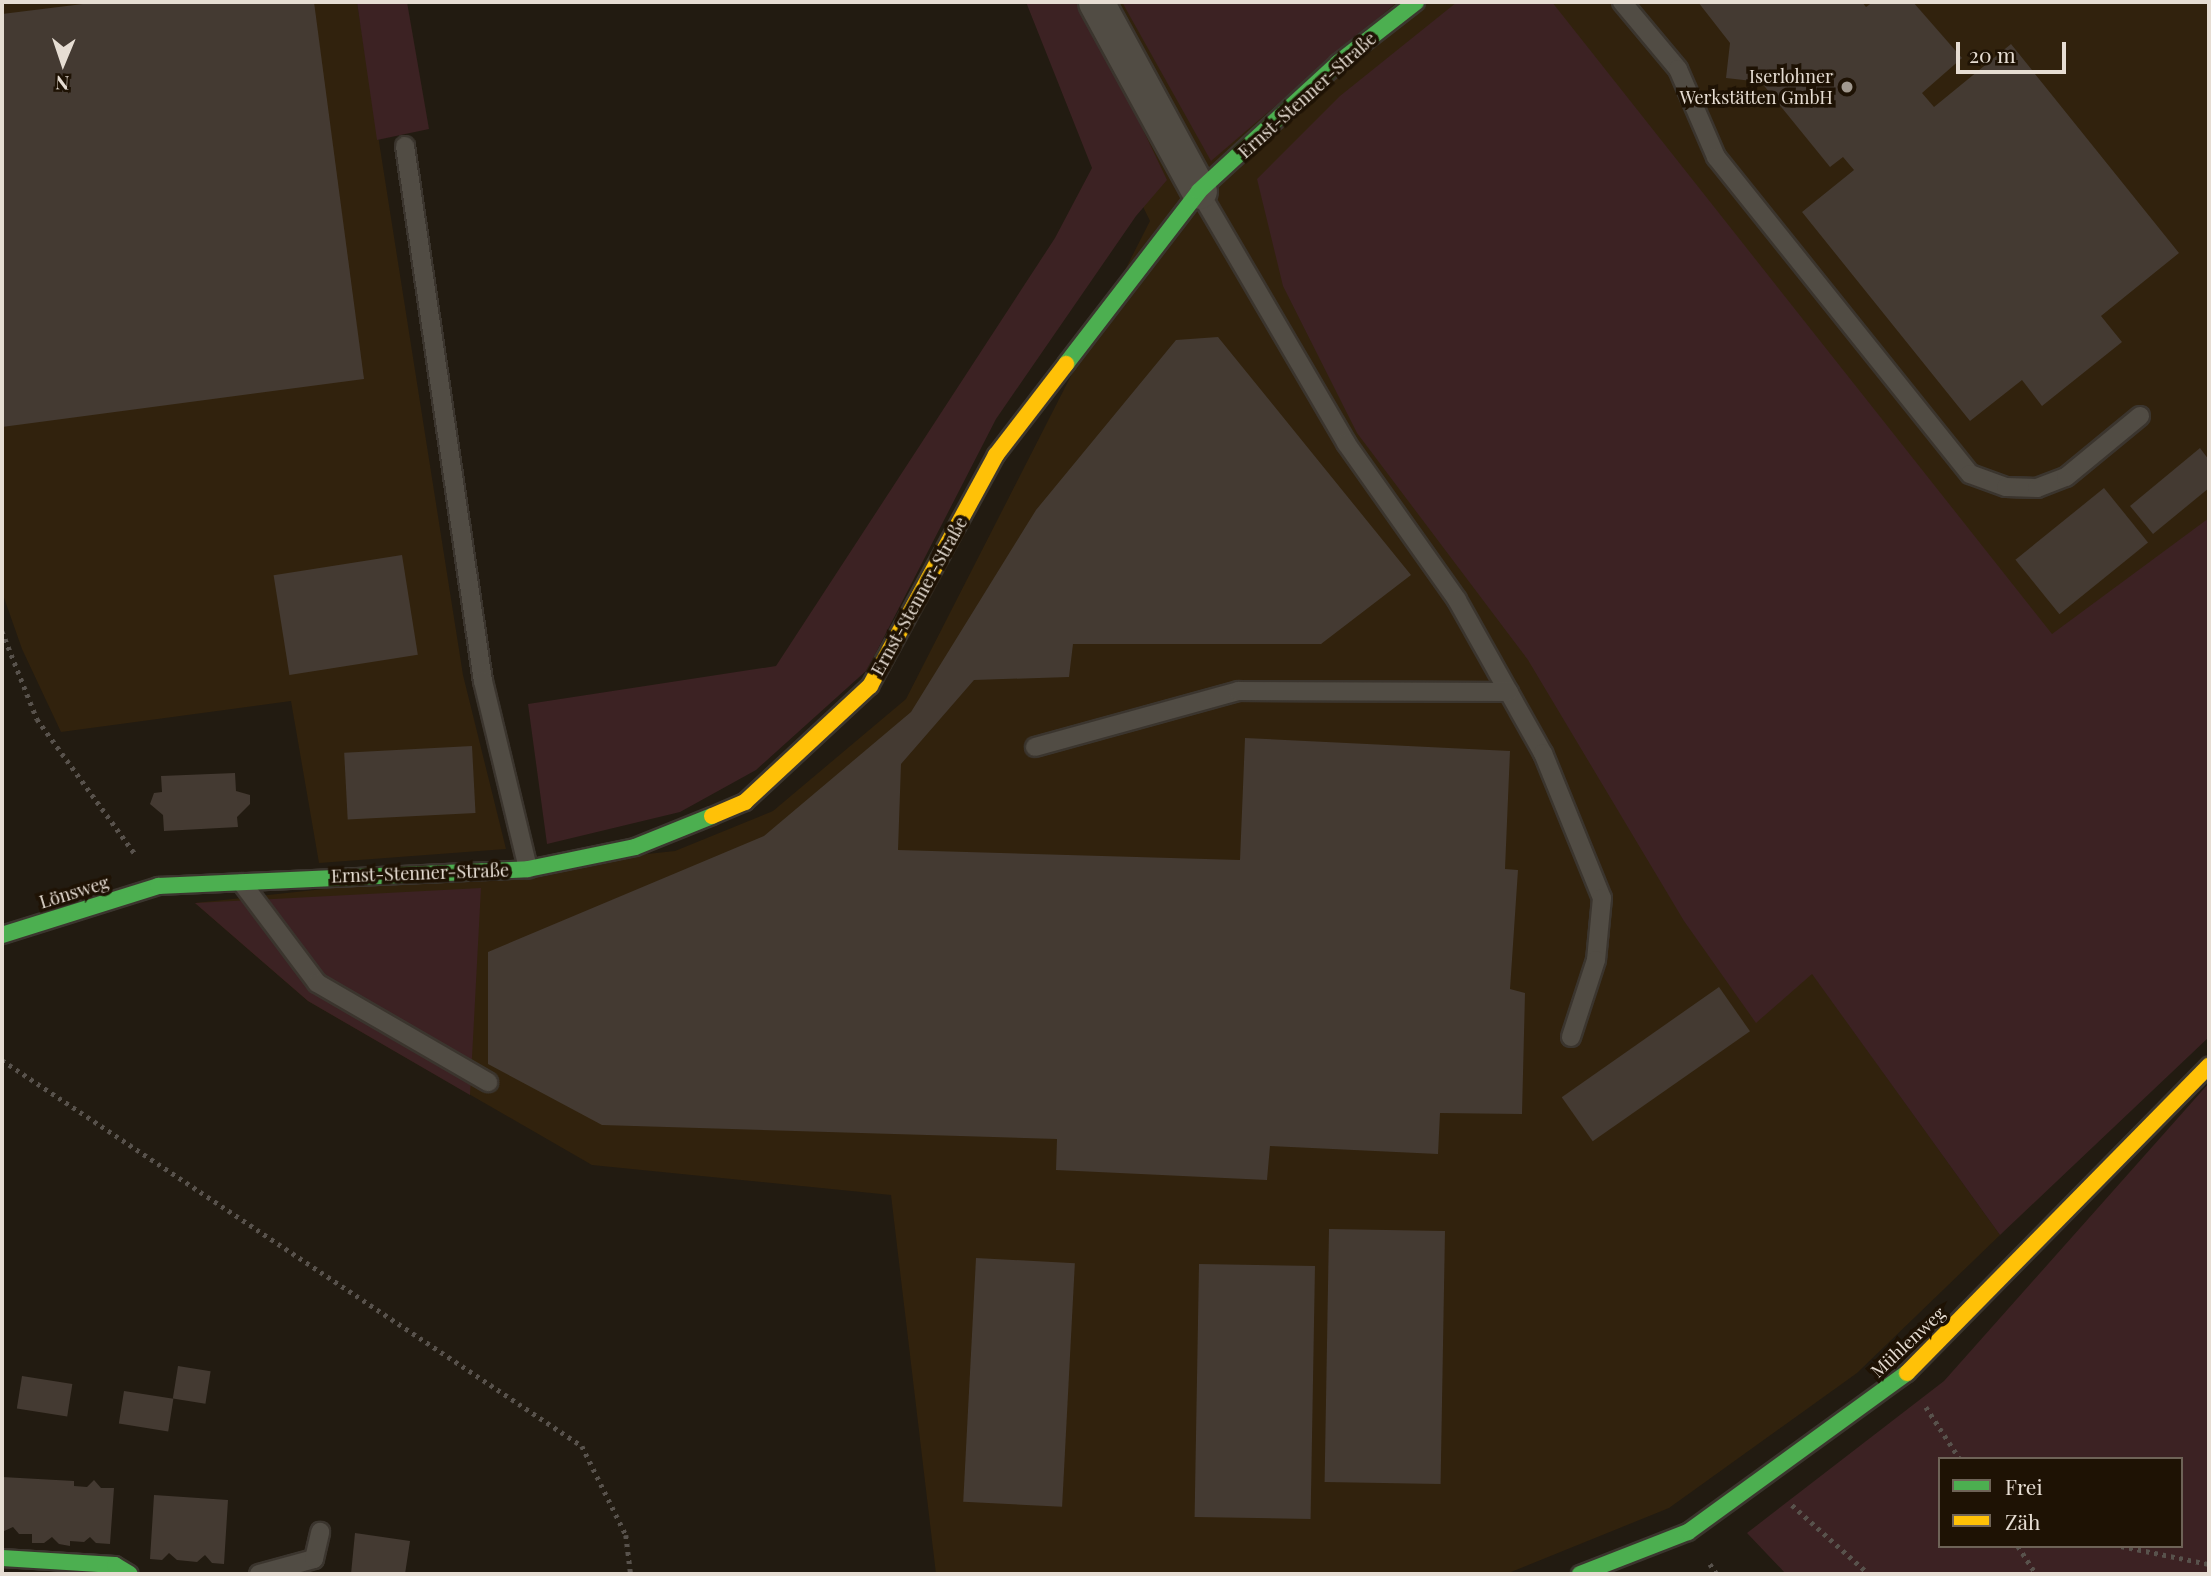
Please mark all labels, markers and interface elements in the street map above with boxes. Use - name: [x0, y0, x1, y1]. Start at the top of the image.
- street label: Ernst-Stenner-Straße: [1234, 27, 1380, 163]
- north arrow: [28, 28, 98, 98]
- scale bar: [1959, 28, 2069, 72]
- text: 20 m: [1969, 40, 2016, 68]
- place label: Iserlohner Werkstätten GmbH: [1679, 66, 1833, 108]
- text: N: [55, 71, 70, 97]
- marker: Iserlohner Werkstätten GmbH: [1839, 79, 1855, 95]
- street label: Ernst-Stenner-Straße: [866, 513, 972, 679]
- street label: Ernst-Stenner-Straße: [331, 859, 509, 887]
- street label: Lönsweg: [37, 871, 111, 913]
- street label: Mühlenweg: [1866, 1302, 1950, 1382]
- legend: [1938, 1457, 2183, 1548]
- text: Frei: [2005, 1472, 2043, 1500]
- text: Zäh: [2005, 1507, 2040, 1535]

